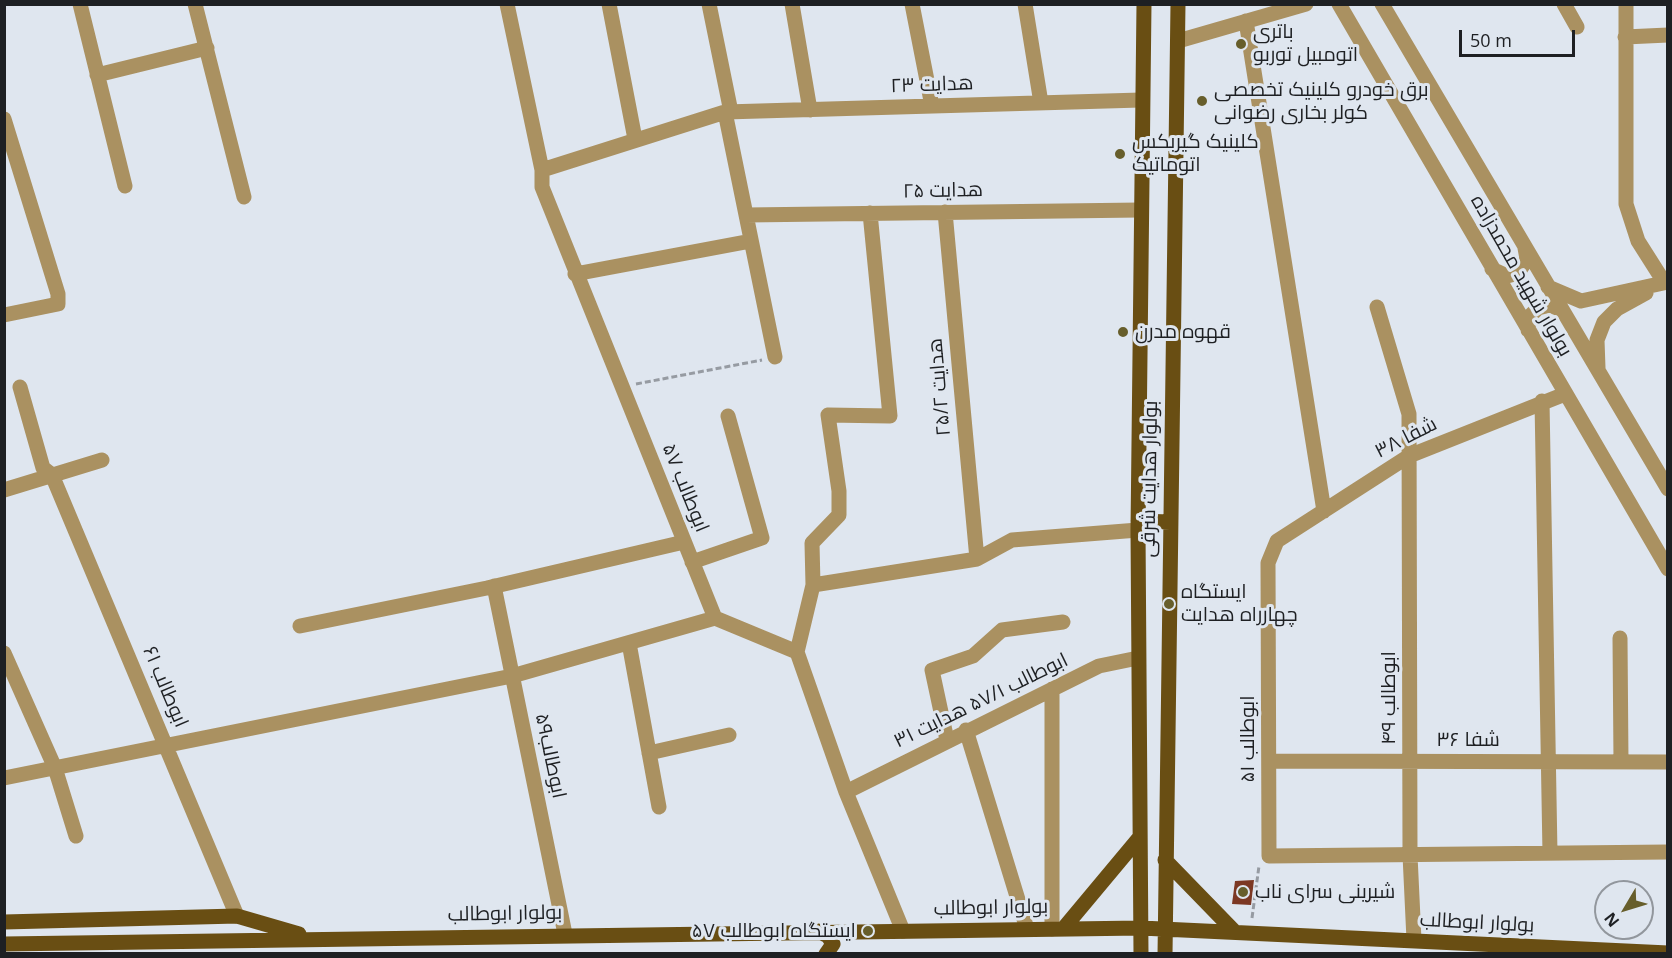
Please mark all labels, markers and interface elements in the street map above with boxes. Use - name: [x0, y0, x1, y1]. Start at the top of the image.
- scale bar: [1462, 18, 1578, 56]
- place label: باتری اتومبیل توربو: [1253, 20, 1358, 67]
- text: 50 m: [1470, 28, 1512, 52]
- marker: باتری اتومبیل توربو: [1234, 37, 1248, 51]
- street label: هدایت ۲۳: [890, 72, 974, 98]
- place label: برق خودرو کلینیک تخصصی کولر بخاری رضوانی: [1214, 78, 1428, 125]
- marker: برق خودرو کلینیک تخصصی کولر بخاری رضوانی: [1195, 94, 1209, 108]
- place label: کلینیک گیربکس اتوماتیک: [1132, 130, 1259, 177]
- marker: کلینیک گیربکس اتوماتیک: [1113, 147, 1127, 161]
- street label: هدایت ۲۵: [903, 178, 983, 204]
- street label: بولوار شهید محمدزاده: [1465, 191, 1577, 361]
- place label: قهوه مدرن: [1135, 320, 1231, 344]
- marker: قهوه مدرن: [1116, 325, 1130, 339]
- street label: هدایت ۲۵/۲: [924, 337, 956, 437]
- street label: بولوار هدایت شرقی: [1137, 400, 1163, 558]
- street label: شفا ۳۸: [1371, 412, 1441, 464]
- street label: ابوطالب ۵۷: [656, 440, 714, 536]
- place label: ایستگاه چهارراه هدایت: [1181, 580, 1298, 627]
- marker: ایستگاه چهارراه هدایت: [1162, 597, 1176, 611]
- street label: ابوطالب ۶۱: [137, 643, 193, 731]
- street label: ابوطالب ۵۷/۱ هدایت ۳۱: [890, 648, 1072, 754]
- street label: ابوطالب ۴۹: [1377, 651, 1401, 745]
- street label: ابوطالب ۵۱: [1236, 695, 1260, 783]
- street label: ابوطالب۵۹: [529, 711, 571, 801]
- street label: شفا ۳۶: [1436, 728, 1500, 752]
- place label: شیرینی سرای ناب: [1255, 880, 1395, 904]
- north arrow: [1594, 880, 1654, 940]
- marker: شیرینی سرای ناب: [1236, 885, 1250, 899]
- street label: بولوار ابوطالب: [933, 895, 1049, 921]
- street label: بولوار ابوطالب: [447, 901, 563, 927]
- street label: بولوار ابوطالب: [1419, 908, 1535, 938]
- text: N: [1599, 908, 1624, 932]
- place label: ایستگاه ابوطالب ۵۷: [692, 919, 856, 943]
- marker: ایستگاه ابوطالب ۵۷: [861, 924, 875, 938]

